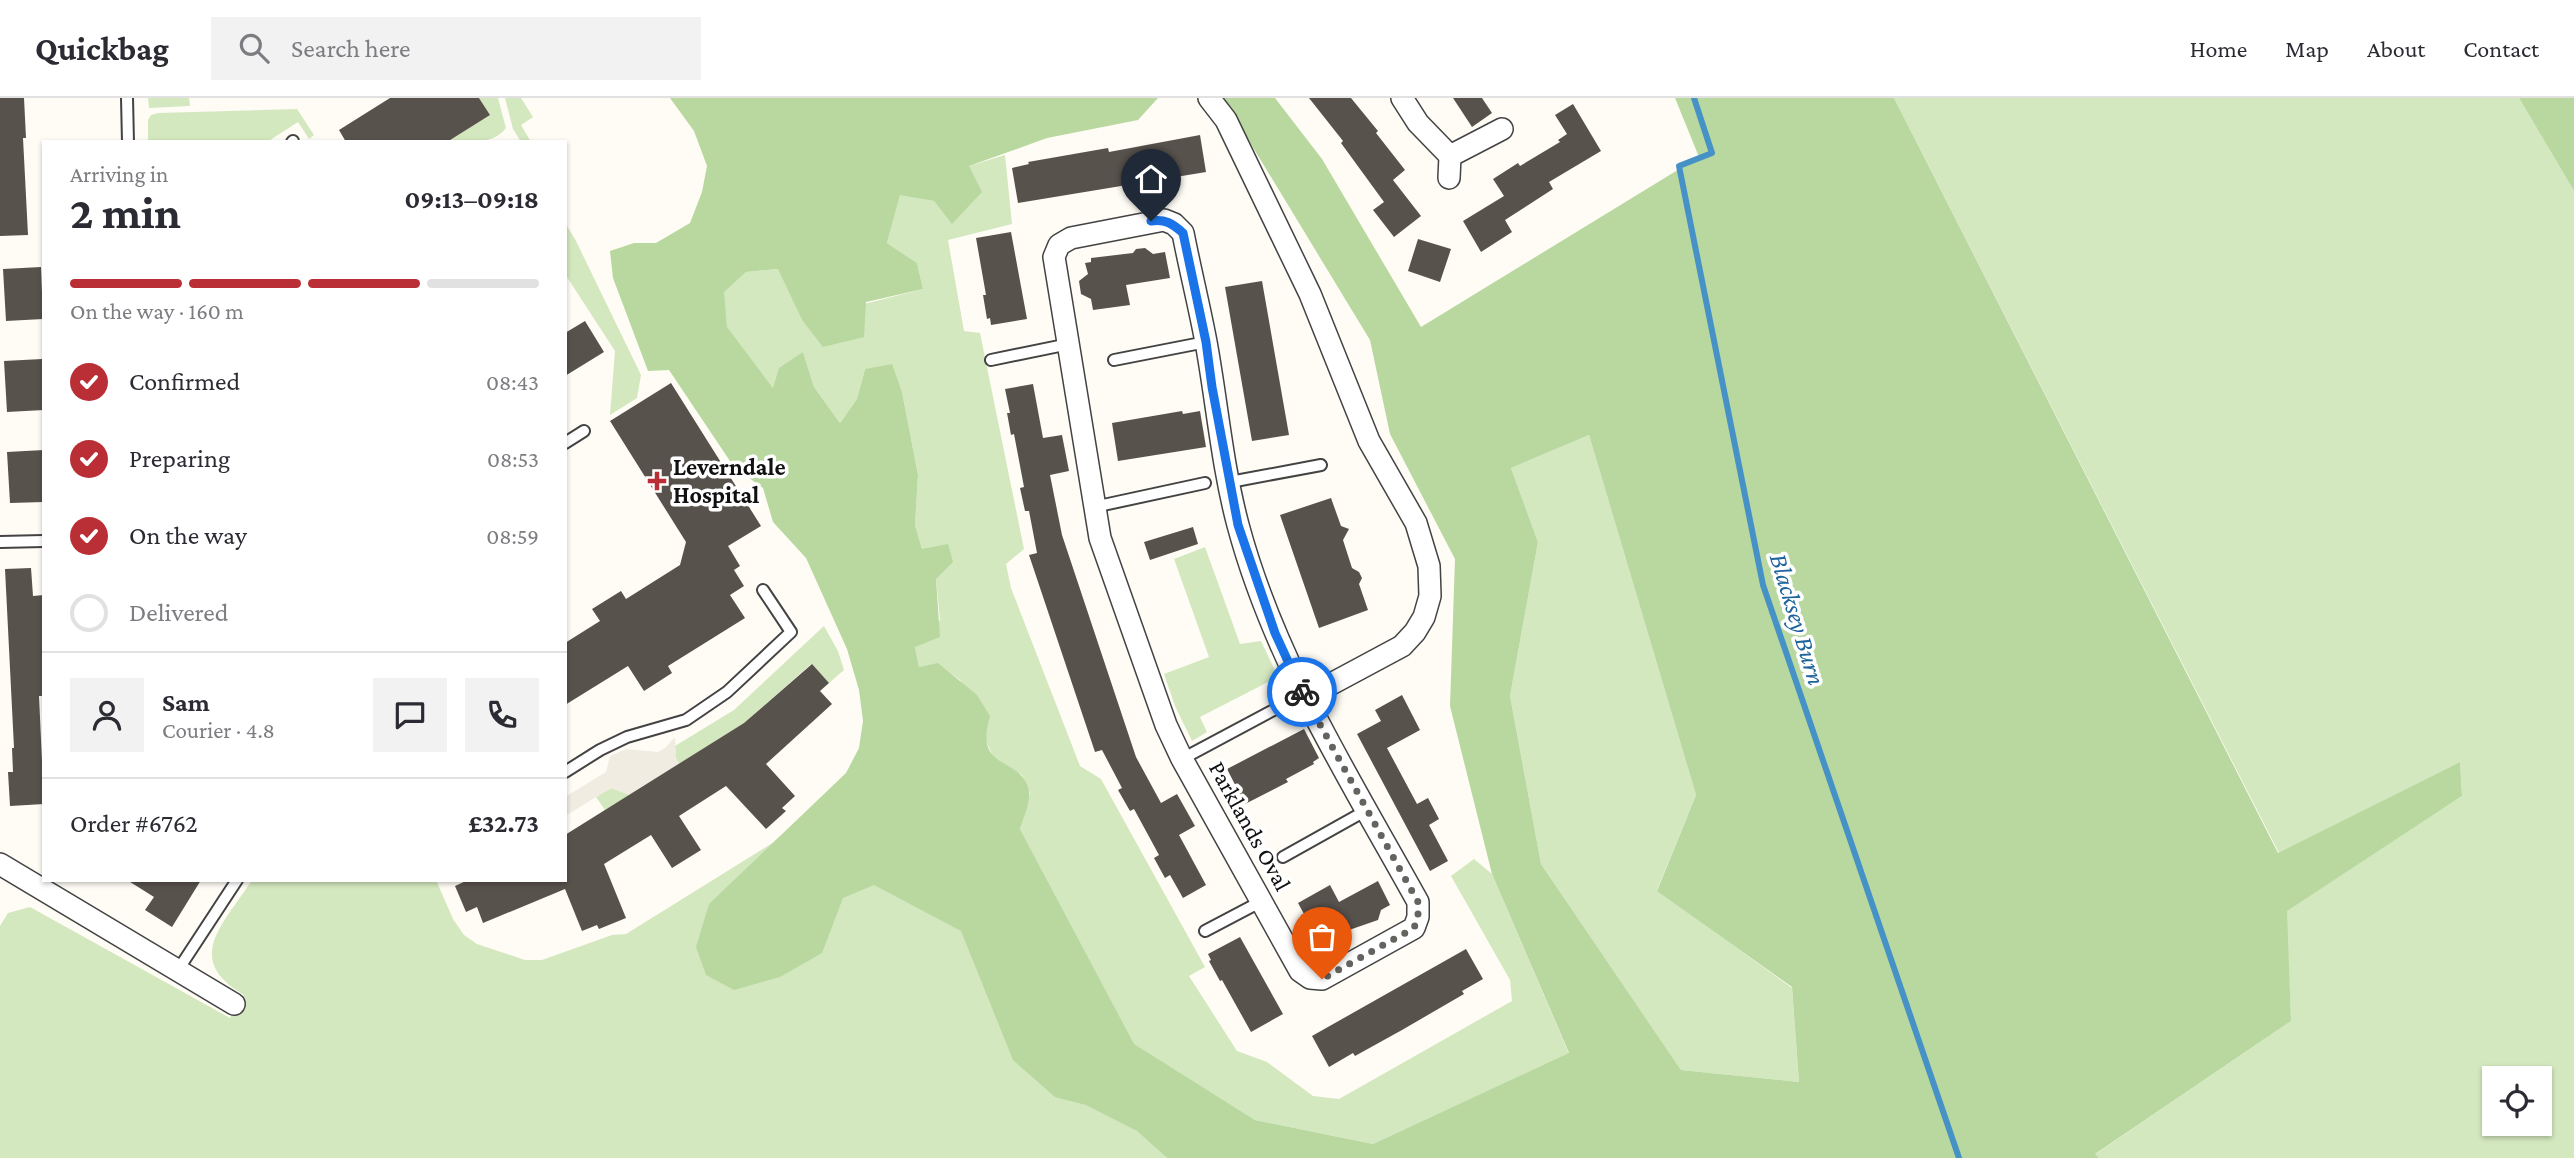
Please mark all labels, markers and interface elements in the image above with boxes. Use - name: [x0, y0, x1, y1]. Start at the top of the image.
- search box: [211, 17, 701, 80]
- icon: search: [235, 29, 273, 67]
- text: Quickbag: [35, 30, 169, 67]
- text: Search here: [291, 34, 410, 63]
- text: Home: [2190, 35, 2247, 62]
- text: Map: [2285, 35, 2329, 62]
- text: About: [2367, 35, 2425, 62]
- text: Contact: [2463, 35, 2539, 62]
- pin: [1121, 149, 1181, 221]
- icon: home: [1132, 160, 1170, 198]
- text: Arriving in: [70, 161, 168, 187]
- text: 09:13–09:18: [405, 185, 539, 214]
- text: 2 min: [70, 187, 181, 238]
- text: On the way · 160 m: [70, 298, 244, 324]
- icon: check: [70, 363, 108, 401]
- text: Confirmed: [129, 367, 240, 396]
- text: 08:43: [486, 369, 539, 395]
- icon: check: [70, 440, 108, 478]
- text: Preparing: [129, 444, 230, 473]
- text: 08:53: [487, 446, 539, 472]
- place label: Leverndale Hospital: [673, 453, 786, 508]
- marker: Leverndale Hospital: [647, 471, 667, 491]
- icon: check: [70, 517, 108, 555]
- text: On the way: [129, 521, 247, 550]
- text: 08:59: [486, 523, 539, 549]
- water label: Blacksey Burn: [1764, 550, 1831, 689]
- text: Delivered: [129, 598, 228, 627]
- courier: [1267, 657, 1337, 727]
- icon: bike: [1283, 673, 1321, 711]
- button: person: [70, 678, 144, 752]
- button: chat: [373, 678, 447, 752]
- button: phone: [465, 678, 539, 752]
- text: Sam: [162, 688, 210, 717]
- text: Courier · 4.8: [162, 717, 275, 743]
- street label: Parklands Oval: [1204, 756, 1297, 895]
- text: Order #6762: [70, 809, 198, 838]
- text: £32.73: [468, 809, 539, 838]
- pin: [1292, 907, 1352, 979]
- icon: bag: [1303, 918, 1341, 956]
- map controls: [2482, 1066, 2552, 1136]
- button: locate: [2482, 1066, 2552, 1136]

